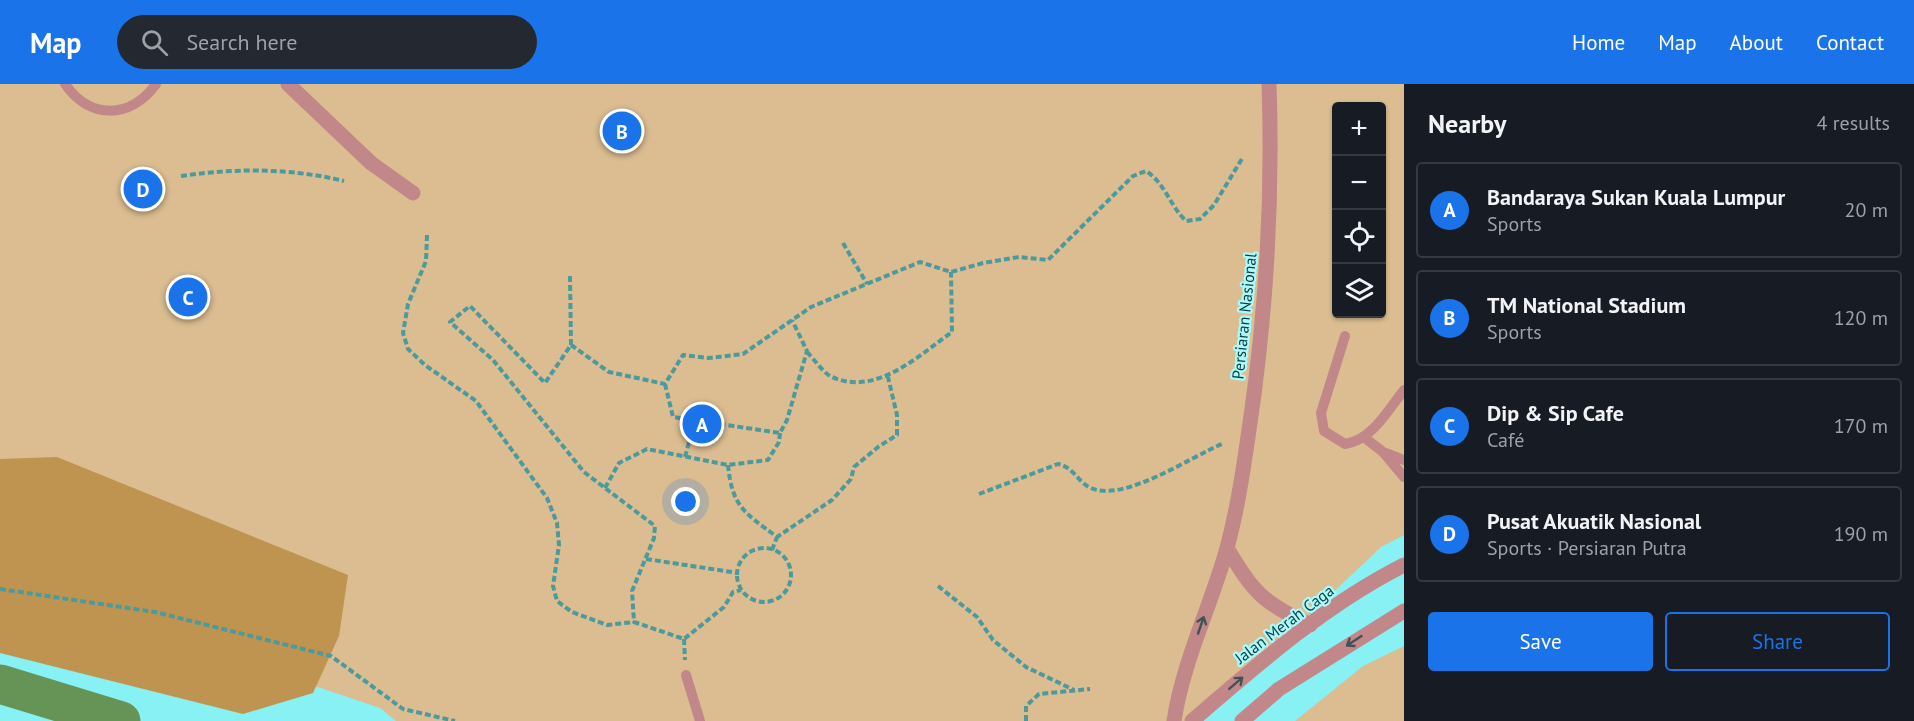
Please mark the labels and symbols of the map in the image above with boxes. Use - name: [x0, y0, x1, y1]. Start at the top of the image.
- pin: B: [602, 108, 642, 154]
- pin: D: [124, 166, 162, 212]
- street label: Persiaran Nasional: [1227, 252, 1261, 380]
- pin: C: [168, 274, 207, 320]
- pin: A: [682, 402, 722, 446]
- your location: [671, 487, 700, 516]
- street label: Jalan Merah Caga: [1230, 580, 1337, 668]
- one-way arrow: [1196, 616, 1207, 634]
- one-way arrow: [1346, 635, 1363, 647]
- one-way arrow: [1228, 676, 1243, 690]

